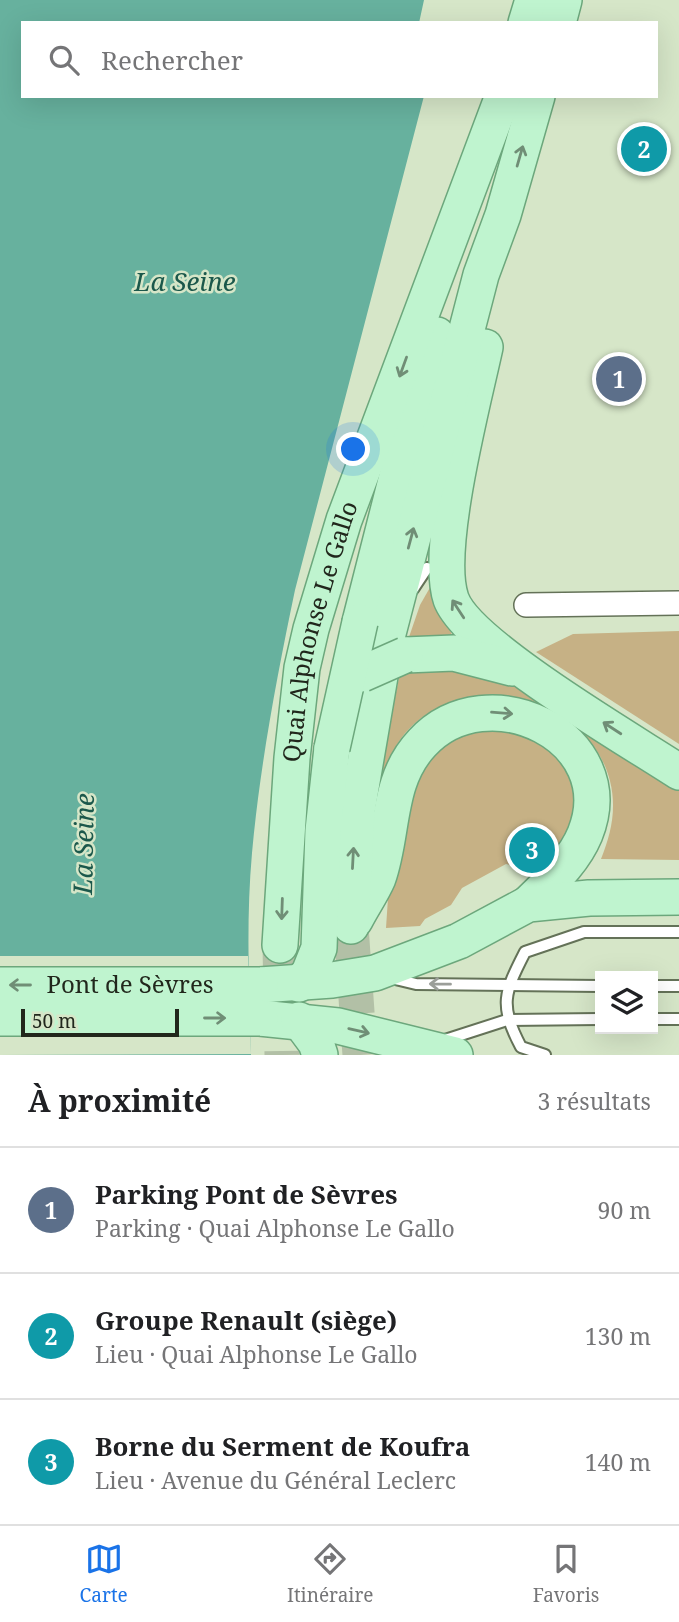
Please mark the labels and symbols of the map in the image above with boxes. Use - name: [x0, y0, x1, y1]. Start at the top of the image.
- pin: 2: [621, 123, 667, 175]
- one-way arrow: [514, 145, 527, 167]
- water label: La Seine: [133, 263, 236, 299]
- pin: 1: [596, 353, 642, 405]
- one-way arrow: [395, 356, 408, 378]
- your location: [336, 432, 370, 466]
- street label: Quai Alphonse Le Gallo: [274, 496, 365, 764]
- one-way arrow: [405, 527, 418, 550]
- one-way arrow: [450, 600, 465, 619]
- one-way arrow: [490, 707, 512, 720]
- one-way arrow: [602, 721, 622, 735]
- water label: La Seine: [64, 793, 102, 896]
- pin: 3: [509, 824, 555, 876]
- one-way arrow: [347, 847, 360, 870]
- one-way arrow: [275, 897, 288, 920]
- street label: Pont de Sèvres: [46, 967, 214, 1000]
- one-way arrow: [9, 978, 32, 992]
- one-way arrow: [429, 978, 452, 991]
- scale bar: [21, 1006, 178, 1038]
- one-way arrow: [203, 1011, 226, 1025]
- one-way arrow: [348, 1025, 370, 1038]

